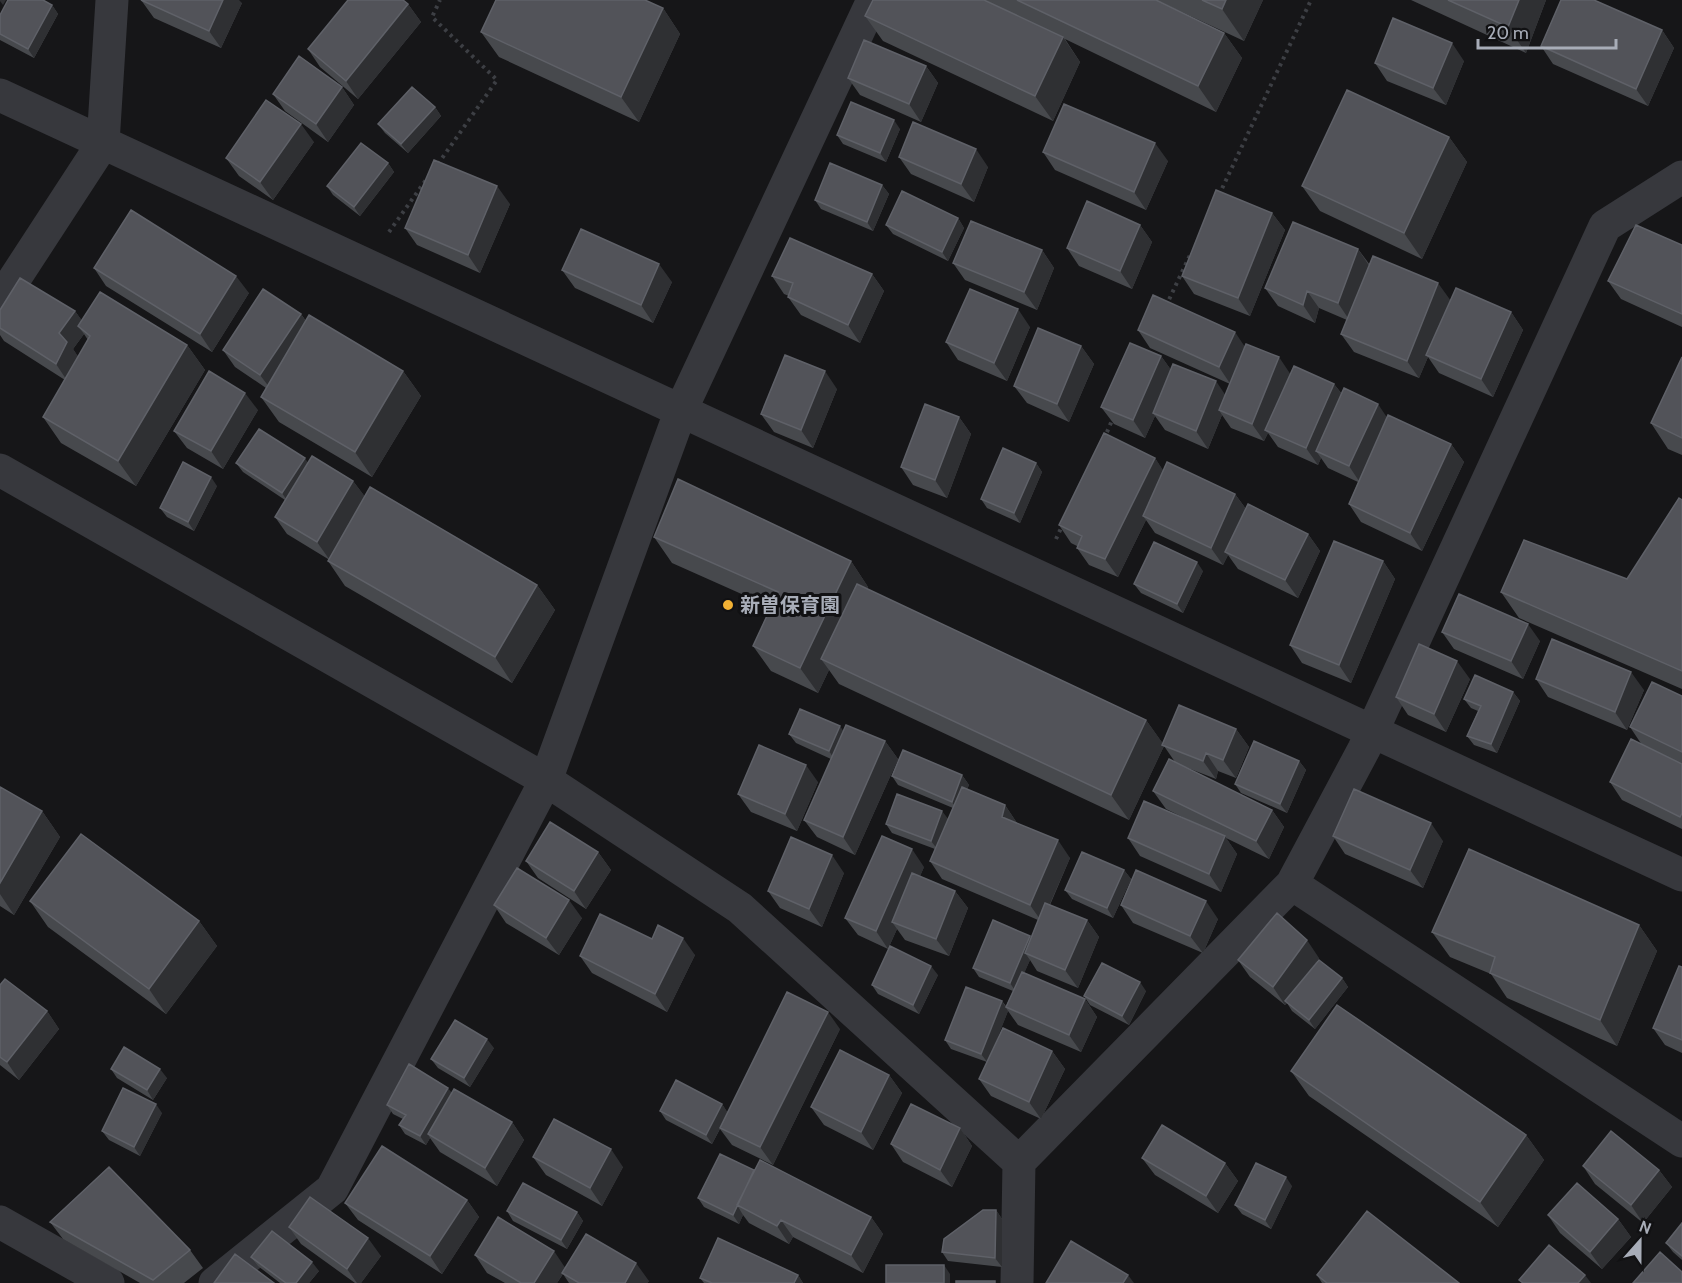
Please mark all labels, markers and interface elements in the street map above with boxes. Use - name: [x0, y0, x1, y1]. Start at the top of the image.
- scale bar: [1478, 12, 1616, 50]
- text: 20 m: [1487, 22, 1529, 44]
- place label: 新曽保育園: [740, 593, 840, 617]
- marker: 新曽保育園: [721, 598, 735, 612]
- north arrow: [1610, 1211, 1670, 1271]
- text: N: [1637, 1217, 1654, 1238]

